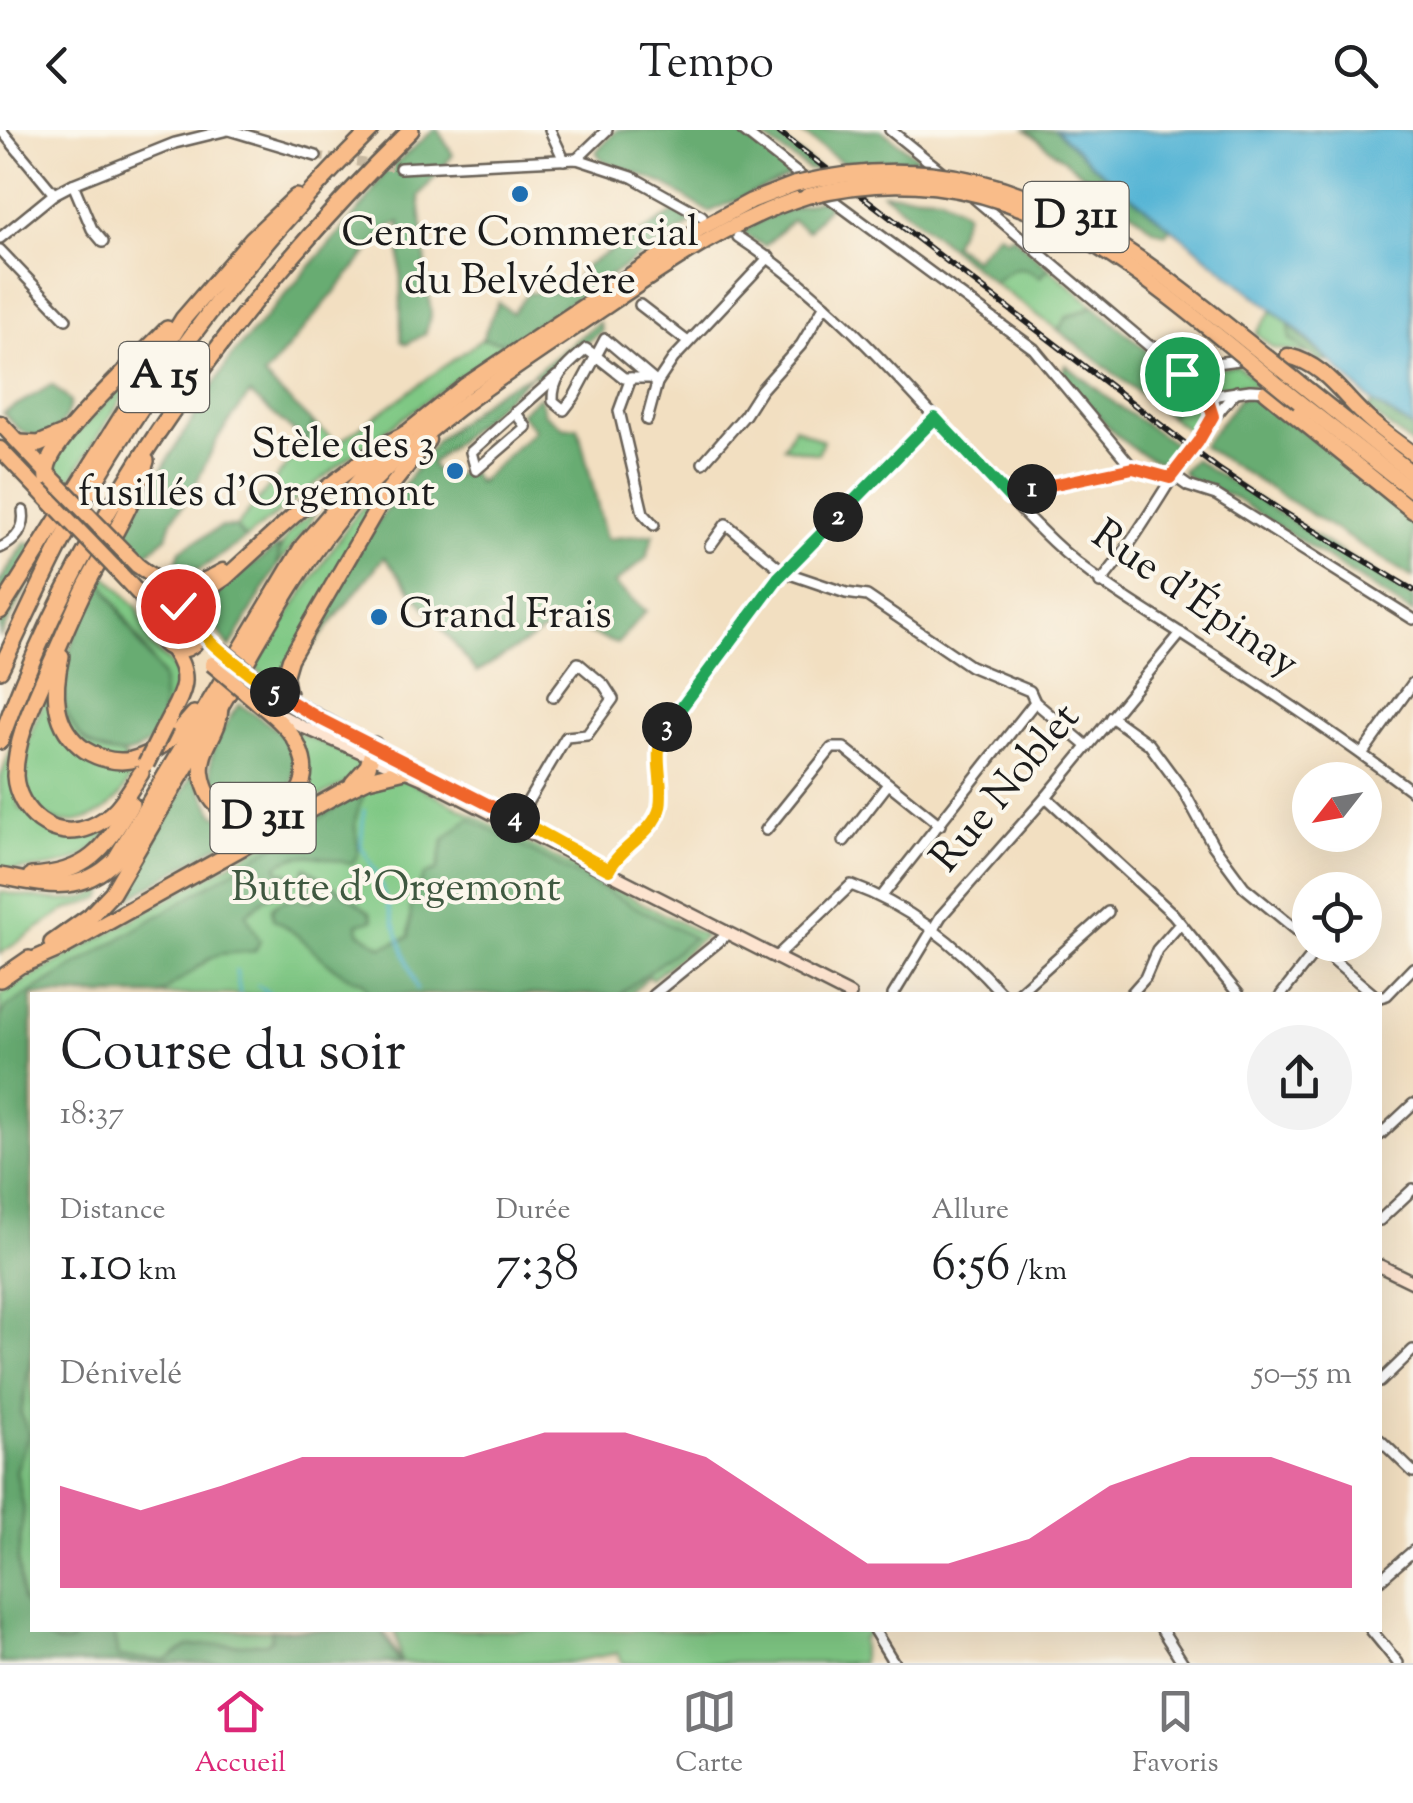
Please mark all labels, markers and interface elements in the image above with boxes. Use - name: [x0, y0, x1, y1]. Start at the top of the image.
- text: Tempo: [639, 33, 774, 98]
- icon: back: [30, 38, 85, 93]
- icon: search: [1328, 38, 1383, 93]
- road number: D 311: [1024, 182, 1128, 252]
- marker: Centre Commercial du Belvédère: [509, 183, 531, 205]
- place label: Centre Commercial du Belvédère: [341, 205, 699, 313]
- pin: [1140, 332, 1225, 417]
- road number: A 15: [119, 342, 209, 412]
- icon: arrive: [1155, 347, 1210, 402]
- place label: Stèle des 3 fusillés d'Orgemont: [78, 417, 435, 525]
- marker: Stèle des 3 fusillés d'Orgemont: [444, 460, 466, 482]
- pin: 1: [1007, 464, 1057, 514]
- text: 1: [1027, 469, 1037, 509]
- pin: 2: [813, 492, 863, 542]
- text: 2: [831, 497, 845, 537]
- street label: Rue d'Épinay: [1078, 507, 1310, 695]
- pin: [136, 564, 221, 649]
- icon: check: [151, 579, 206, 634]
- place label: Grand Frais: [399, 587, 612, 647]
- marker: Grand Frais: [368, 606, 390, 628]
- pin: 5: [250, 667, 300, 717]
- text: 5: [270, 672, 280, 712]
- street label: Rue Noblet: [918, 691, 1096, 887]
- pin: 3: [642, 702, 692, 752]
- text: 3: [661, 707, 673, 747]
- north arrow: [1292, 762, 1382, 852]
- map controls: [1292, 762, 1382, 962]
- road number: D 311: [210, 783, 316, 853]
- pin: 4: [490, 793, 540, 843]
- text: 4: [508, 798, 522, 838]
- park label: Butte d'Orgemont: [231, 860, 561, 920]
- button: locate: [1292, 872, 1382, 962]
- text: Course du soir: [60, 1015, 406, 1094]
- button: share: [1247, 1025, 1352, 1130]
- text: 18:37: [60, 1092, 124, 1138]
- text: Distance: [60, 1191, 166, 1231]
- text: Durée: [496, 1191, 571, 1231]
- text: Allure: [931, 1191, 1009, 1231]
- text: 1.10: [60, 1231, 133, 1303]
- text: 7:38: [496, 1231, 579, 1303]
- text: 6:56: [931, 1231, 1011, 1303]
- text: km: [133, 1252, 177, 1292]
- text: /km: [1011, 1252, 1067, 1292]
- text: Dénivelé: [60, 1352, 182, 1398]
- text: 50–55 m: [1253, 1352, 1352, 1398]
- tab: Accueil: [195, 1684, 286, 1784]
- tab: Carte: [675, 1684, 743, 1784]
- tab: Favoris: [1132, 1684, 1218, 1784]

